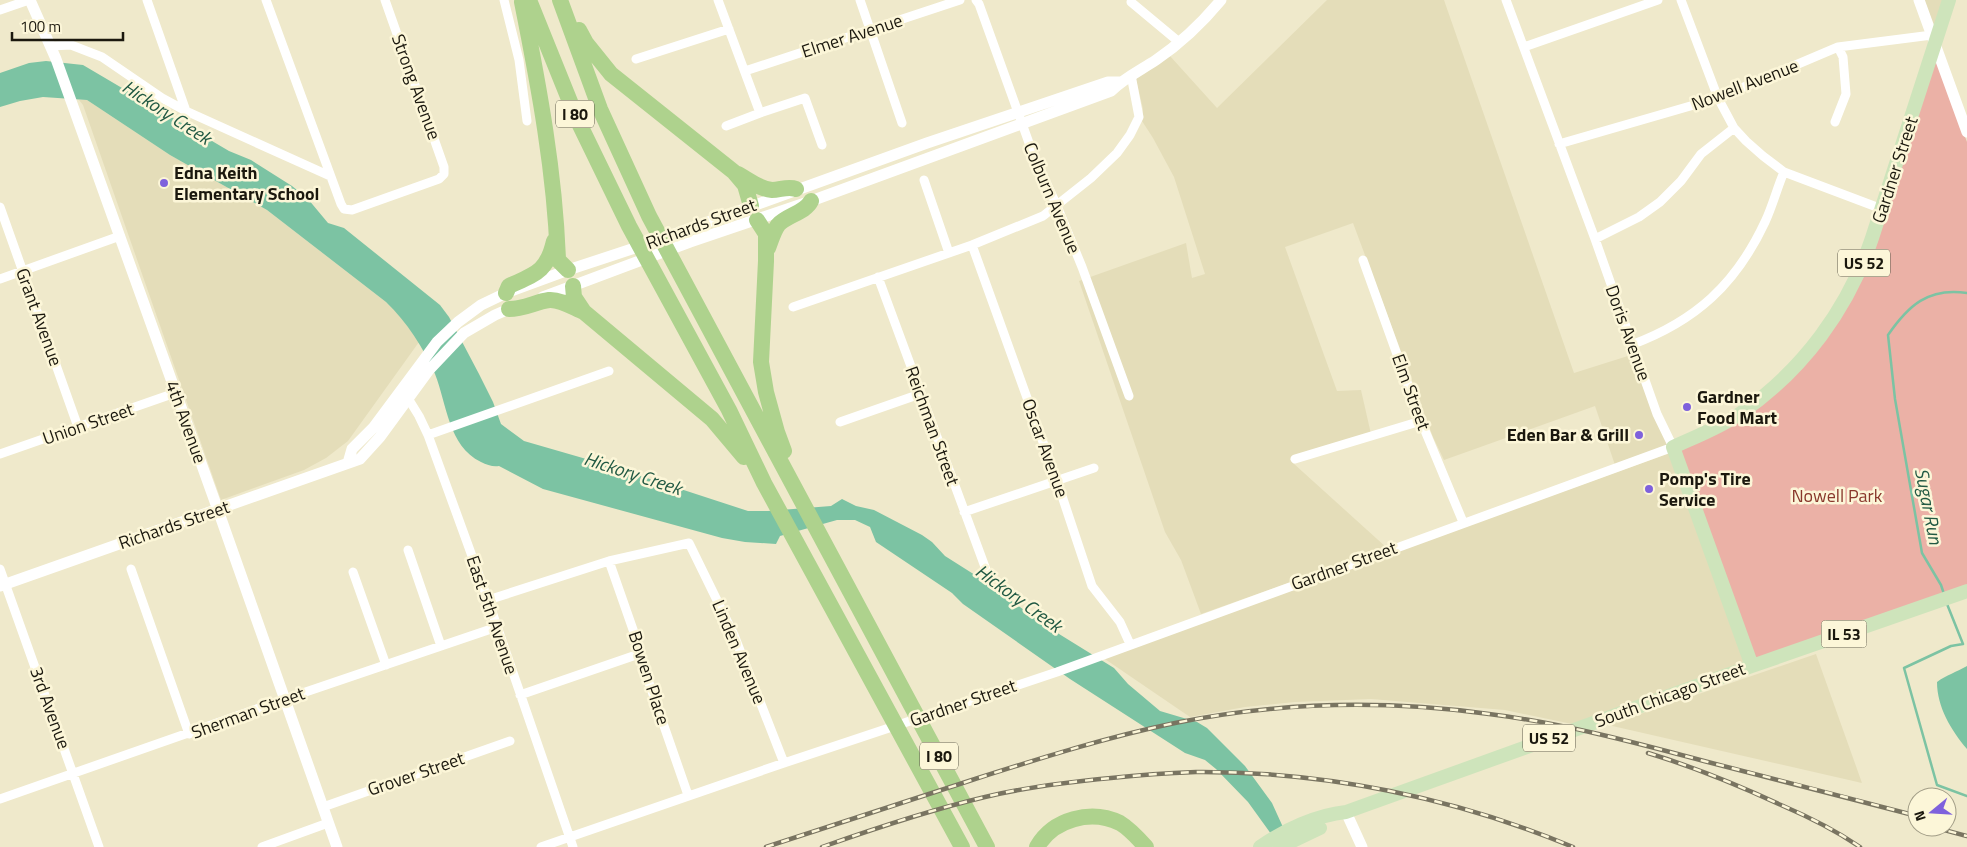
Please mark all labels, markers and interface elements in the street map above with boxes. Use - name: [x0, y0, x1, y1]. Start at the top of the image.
- street label: Elmer Avenue: [798, 7, 906, 65]
- scale bar: [12, 10, 124, 42]
- text: 100 m: [20, 15, 61, 38]
- street label: Strong Avenue: [385, 30, 448, 143]
- street label: Nowell Avenue: [1687, 52, 1802, 117]
- water label: Hickory Creek: [117, 72, 220, 153]
- road number: I 80: [556, 100, 594, 128]
- street label: Gardner Street: [1865, 112, 1925, 227]
- street label: Colburn Avenue: [1017, 138, 1088, 258]
- place label: Edna Keith Elementary School: [174, 159, 319, 207]
- marker: Edna Keith Elementary School: [158, 177, 170, 189]
- street label: Richards Street: [642, 191, 761, 256]
- road number: US 52: [1838, 250, 1890, 276]
- street label: Grant Avenue: [9, 264, 70, 370]
- street label: Doris Avenue: [1599, 281, 1658, 384]
- street label: Elm Street: [1385, 350, 1438, 434]
- street label: Reichman Street: [898, 362, 967, 490]
- street label: 4th Avenue: [159, 377, 214, 467]
- place label: Gardner Food Mart: [1697, 383, 1778, 431]
- street label: Union Street: [39, 395, 138, 452]
- street label: Oscar Avenue: [1015, 395, 1076, 501]
- marker: Gardner Food Mart: [1681, 401, 1693, 413]
- place label: Eden Bar & Grill: [1507, 421, 1629, 448]
- marker: Eden Bar & Grill: [1633, 429, 1645, 441]
- water label: Hickory Creek: [581, 443, 688, 503]
- place label: Pomp's Tire Service: [1659, 465, 1751, 513]
- water label: Sugar Run: [1908, 465, 1951, 547]
- park label: Nowell Park: [1792, 482, 1883, 509]
- marker: Pomp's Tire Service: [1643, 483, 1655, 495]
- street label: Richards Street: [115, 493, 234, 556]
- street label: Gardner Street: [1287, 534, 1401, 597]
- street label: East 5th Avenue: [460, 552, 525, 678]
- water label: Hickory Creek: [970, 556, 1071, 641]
- street label: Linden Avenue: [705, 596, 774, 708]
- road number: IL 53: [1822, 620, 1866, 648]
- street label: Bowen Place: [622, 627, 677, 728]
- street label: South Chicago Street: [1591, 655, 1749, 734]
- street label: 3rd Avenue: [23, 663, 78, 753]
- street label: Gardner Street: [906, 671, 1020, 733]
- street label: Sherman Street: [187, 679, 309, 746]
- road number: US 52: [1523, 724, 1575, 751]
- road number: I 80: [920, 742, 958, 769]
- street label: Grover Street: [364, 744, 468, 803]
- north arrow: [1907, 787, 1957, 837]
- text: N: [1908, 808, 1931, 824]

